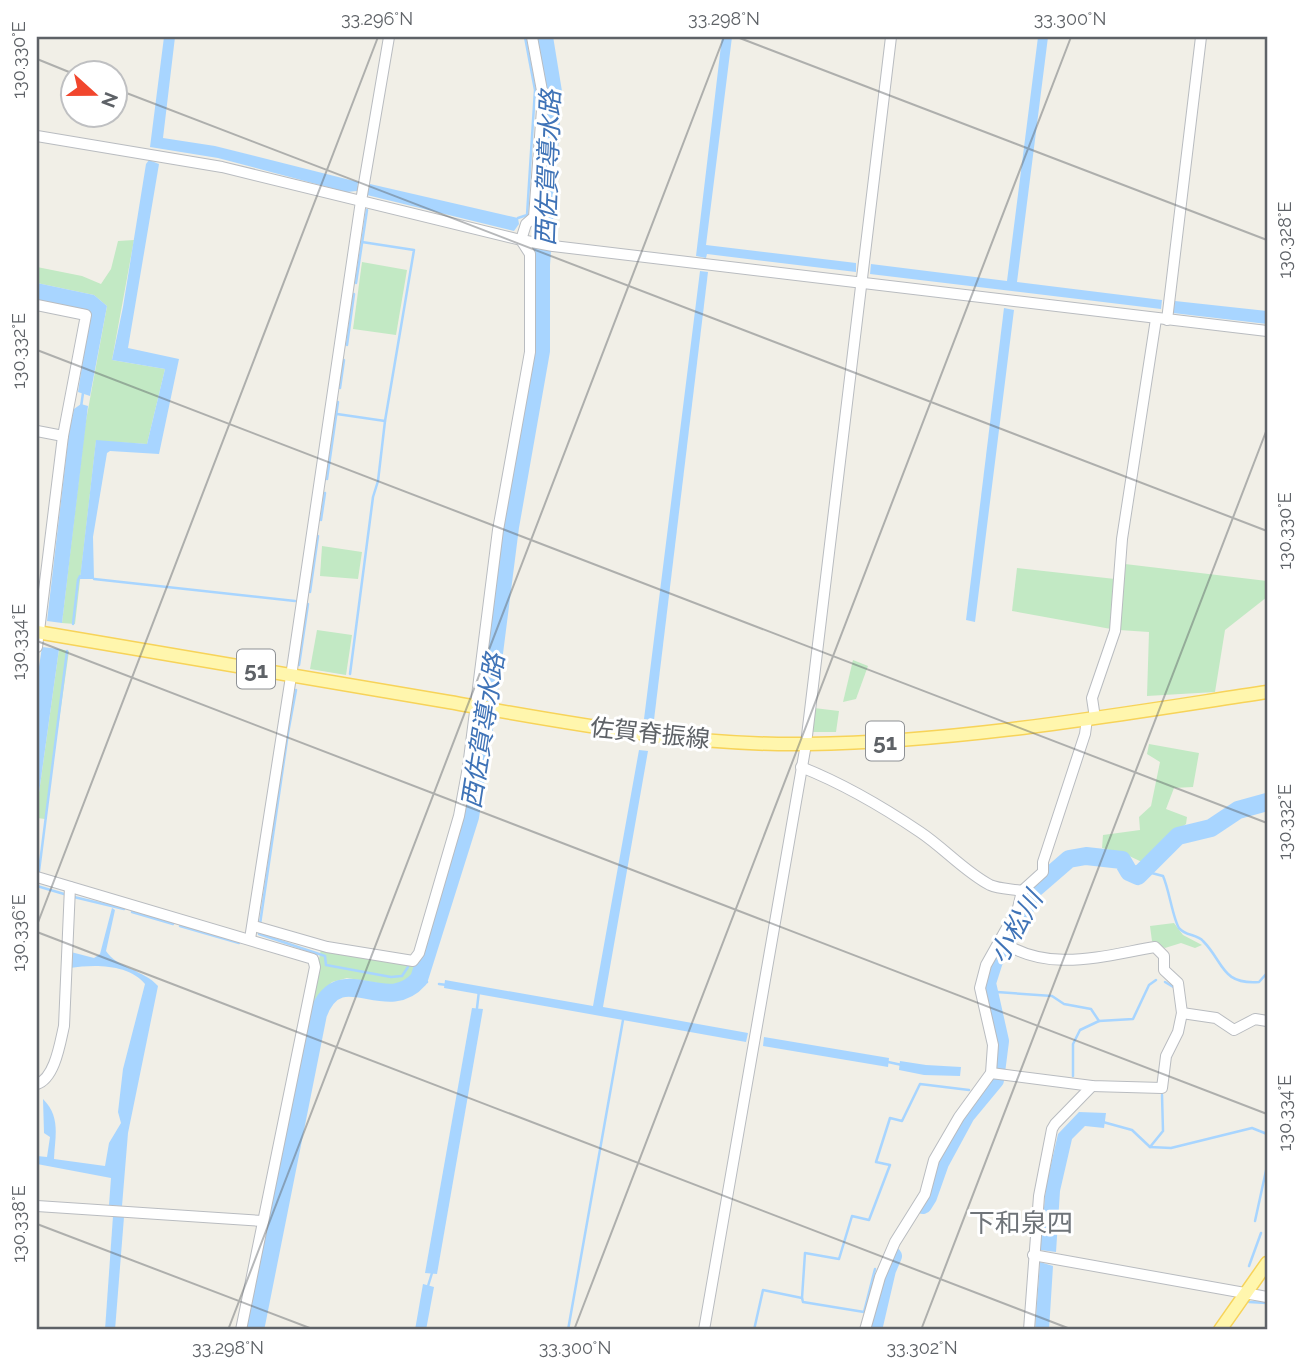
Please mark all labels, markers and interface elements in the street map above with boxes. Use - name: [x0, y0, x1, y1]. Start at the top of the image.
- text: 33.296°N: [341, 8, 413, 29]
- text: 33.298°N: [688, 8, 760, 29]
- text: 33.300°N: [1034, 8, 1106, 29]
- text: 130.330°E: [8, 21, 29, 99]
- north arrow: [60, 60, 130, 130]
- water label: 西佐賀導水路: [530, 88, 566, 246]
- text: N: [97, 89, 123, 111]
- text: 130.328°E: [1274, 201, 1295, 279]
- text: 130.332°E: [8, 313, 29, 389]
- text: 130.330°E: [1274, 492, 1295, 570]
- text: 130.334°E: [8, 604, 29, 680]
- road number: 51: [237, 650, 275, 688]
- water label: 西佐賀導水路: [456, 650, 510, 810]
- street label: 佐賀脊振線: [589, 712, 711, 754]
- road number: 51: [866, 722, 904, 761]
- text: 130.332°E: [1274, 784, 1295, 860]
- water label: 小松川: [984, 883, 1050, 968]
- text: 130.336°E: [8, 894, 29, 972]
- text: 130.334°E: [1274, 1075, 1295, 1151]
- text: 130.338°E: [8, 1185, 29, 1263]
- district label: 下和泉四: [969, 1208, 1073, 1238]
- text: 33.298°N: [192, 1337, 264, 1358]
- text: 33.300°N: [539, 1337, 611, 1358]
- text: 33.302°N: [886, 1337, 958, 1358]

